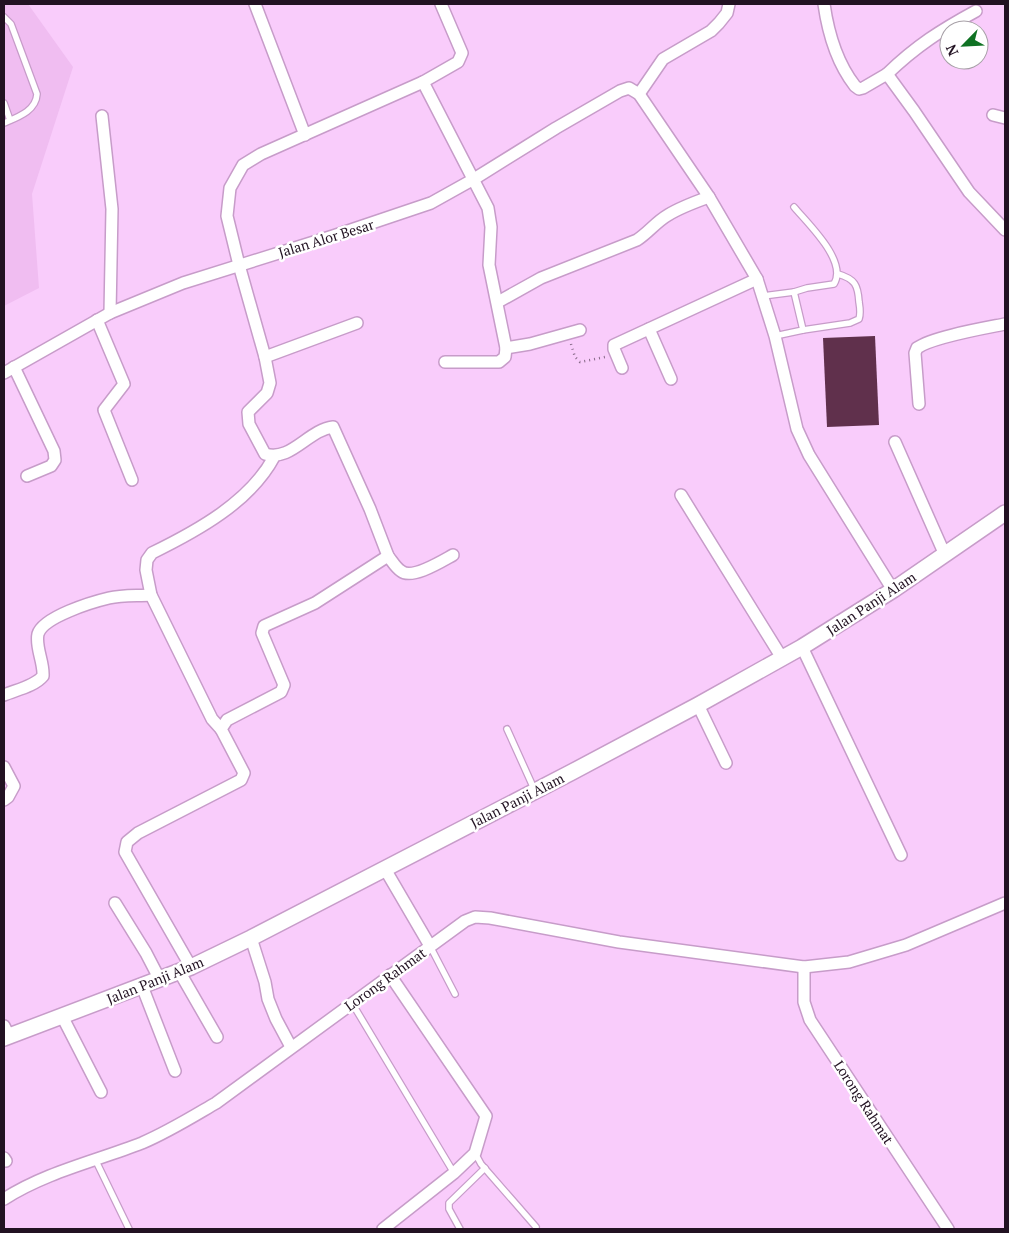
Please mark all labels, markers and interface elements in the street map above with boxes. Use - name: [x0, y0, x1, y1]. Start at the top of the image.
- north arrow: [939, 20, 989, 70]
- text: N: [941, 41, 963, 59]
- street label: Jalan Alor Besar: [276, 214, 377, 262]
- street label: Jalan Panji Alam: [823, 567, 919, 639]
- street label: Jalan Panji Alam: [467, 768, 567, 832]
- street label: Lorong Rahmat: [341, 943, 430, 1015]
- street label: Jalan Panji Alam: [104, 952, 206, 1008]
- street label: Lorong Rahmat: [830, 1056, 899, 1148]

